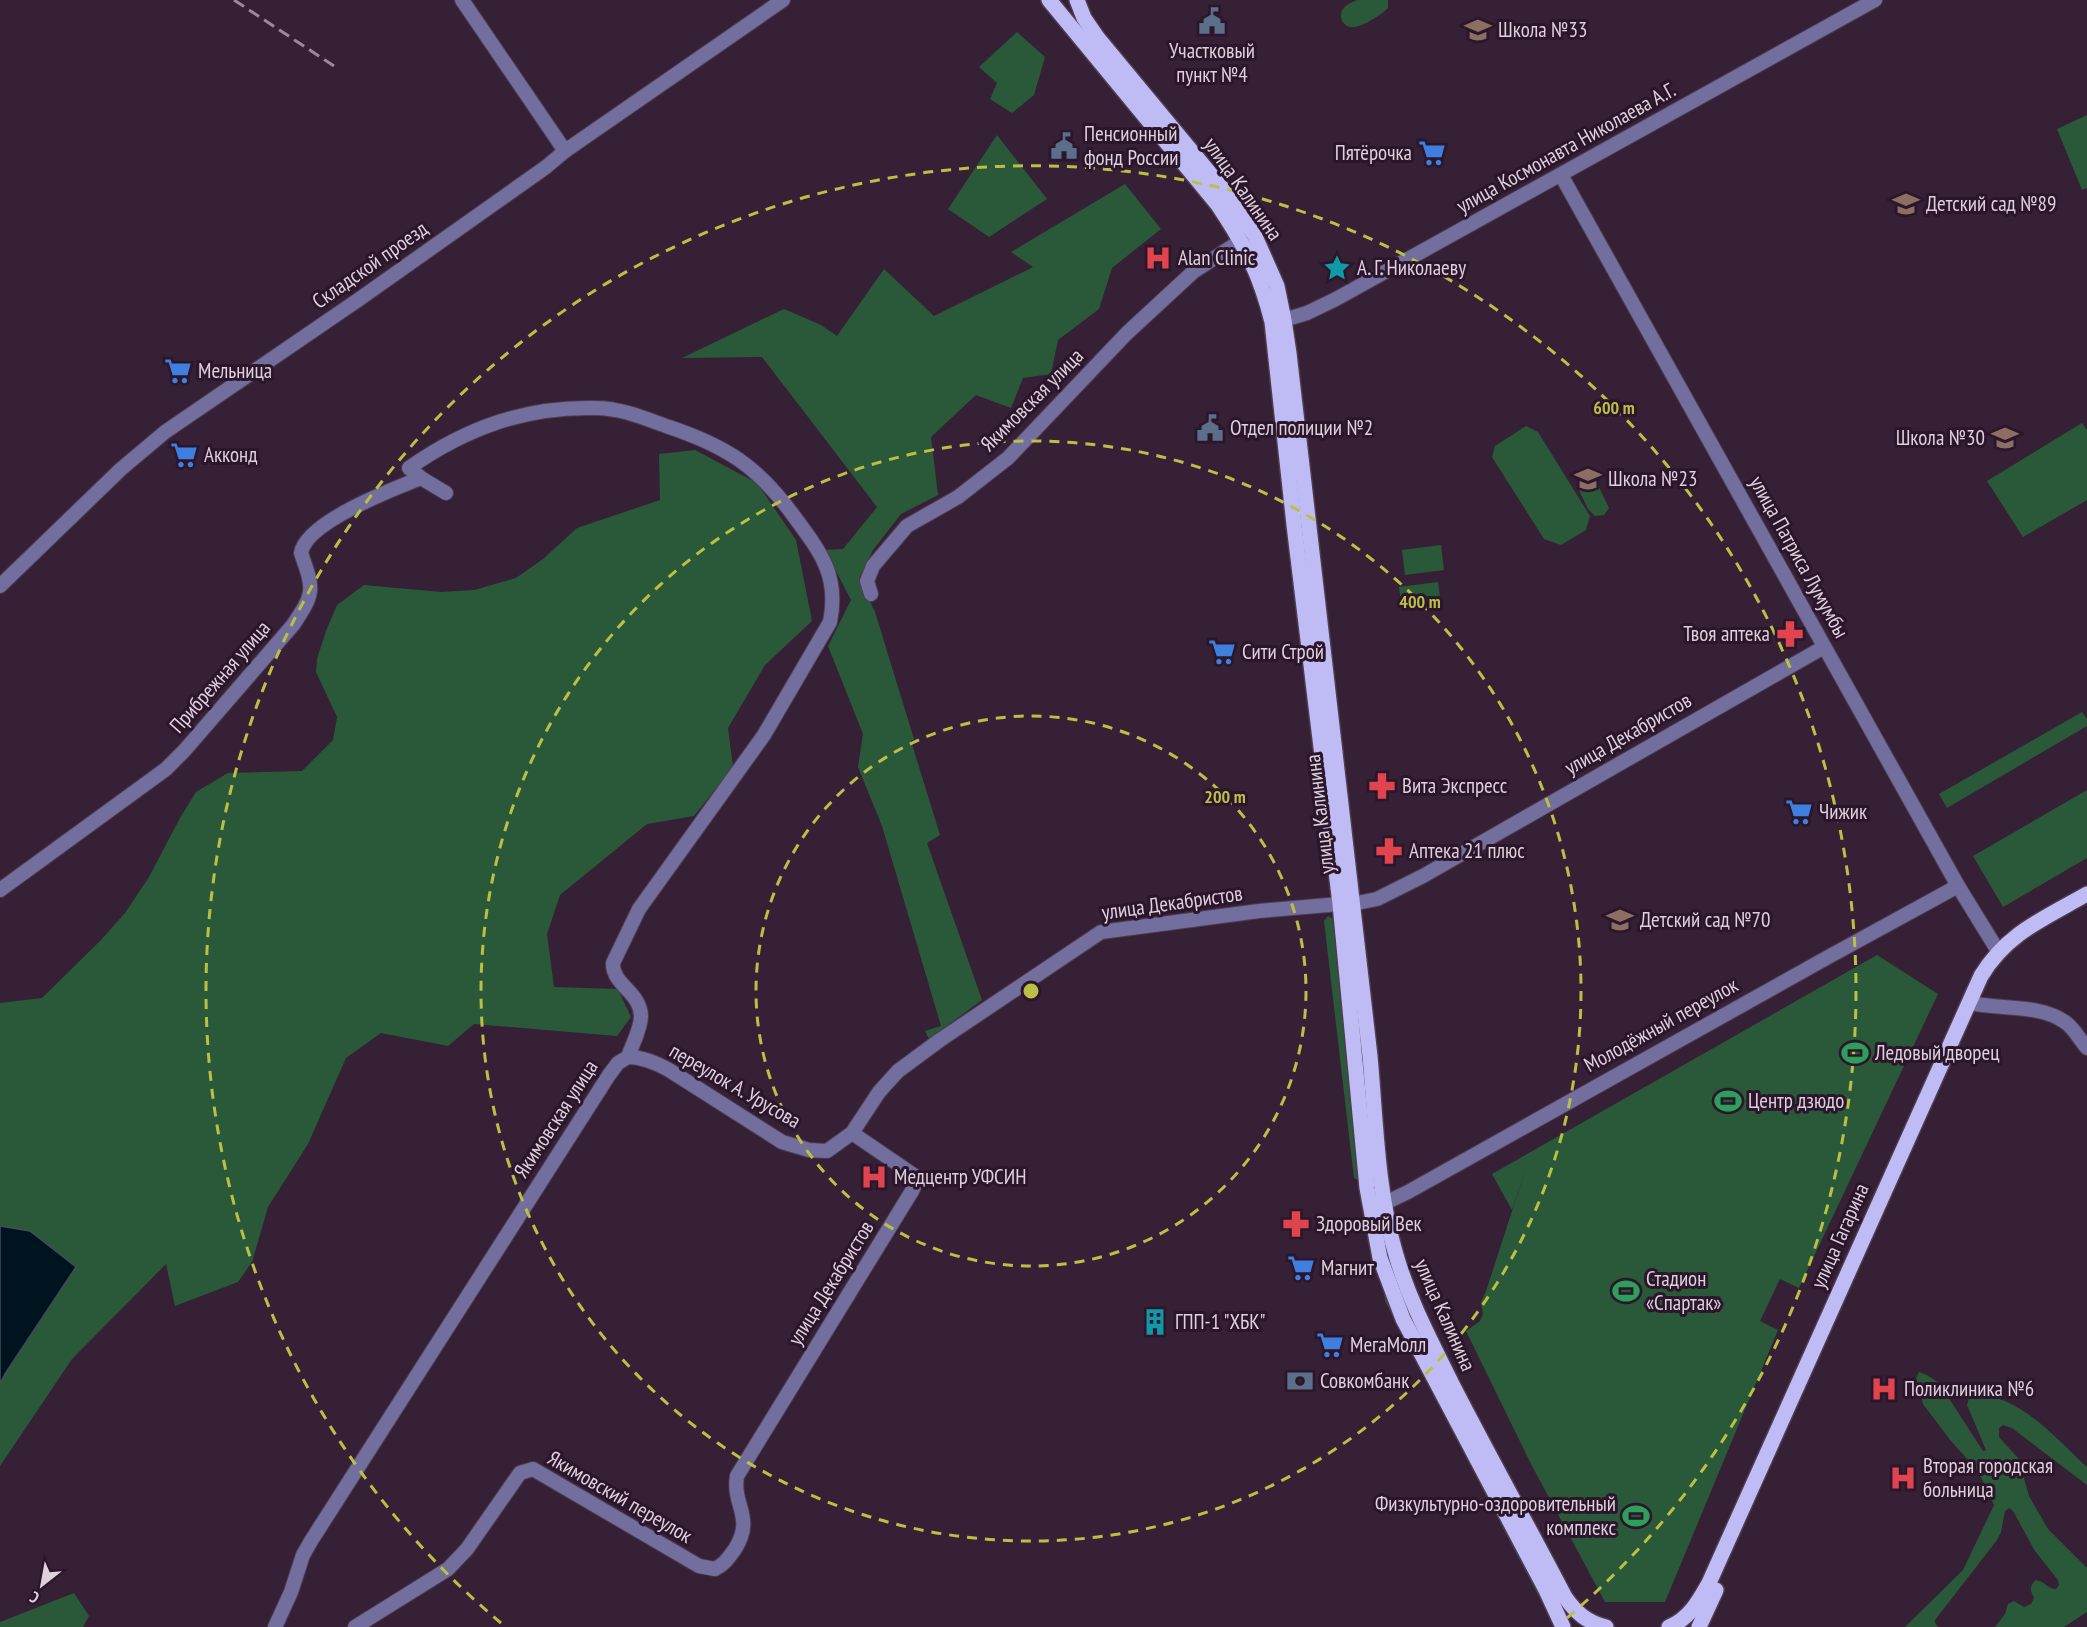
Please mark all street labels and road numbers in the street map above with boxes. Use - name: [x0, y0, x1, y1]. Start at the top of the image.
- street label: улица Космонавта Николаева А.Г.: [1451, 76, 1680, 219]
- street label: улица Калинина: [1198, 132, 1289, 246]
- street label: Складской проезд: [307, 215, 433, 314]
- street label: Якимовская улица: [974, 342, 1089, 457]
- street label: улица Патриса Лумумбы: [1744, 471, 1855, 642]
- street label: Прибрежная улица: [163, 615, 276, 739]
- street label: улица Декабристов: [1559, 686, 1696, 781]
- street label: улица Калинина: [1299, 753, 1340, 875]
- street label: улица Декабристов: [1100, 879, 1244, 926]
- street label: Молодёжный переулок: [1579, 971, 1742, 1078]
- street label: переулок А. Урусова: [665, 1037, 806, 1134]
- street label: Якимовская улица: [507, 1055, 604, 1183]
- street label: улица Гагарина: [1804, 1179, 1875, 1292]
- street label: улица Декабристов: [781, 1215, 880, 1350]
- street label: улица Калинина: [1409, 1255, 1482, 1375]
- street label: Якимовский переулок: [543, 1444, 697, 1549]

